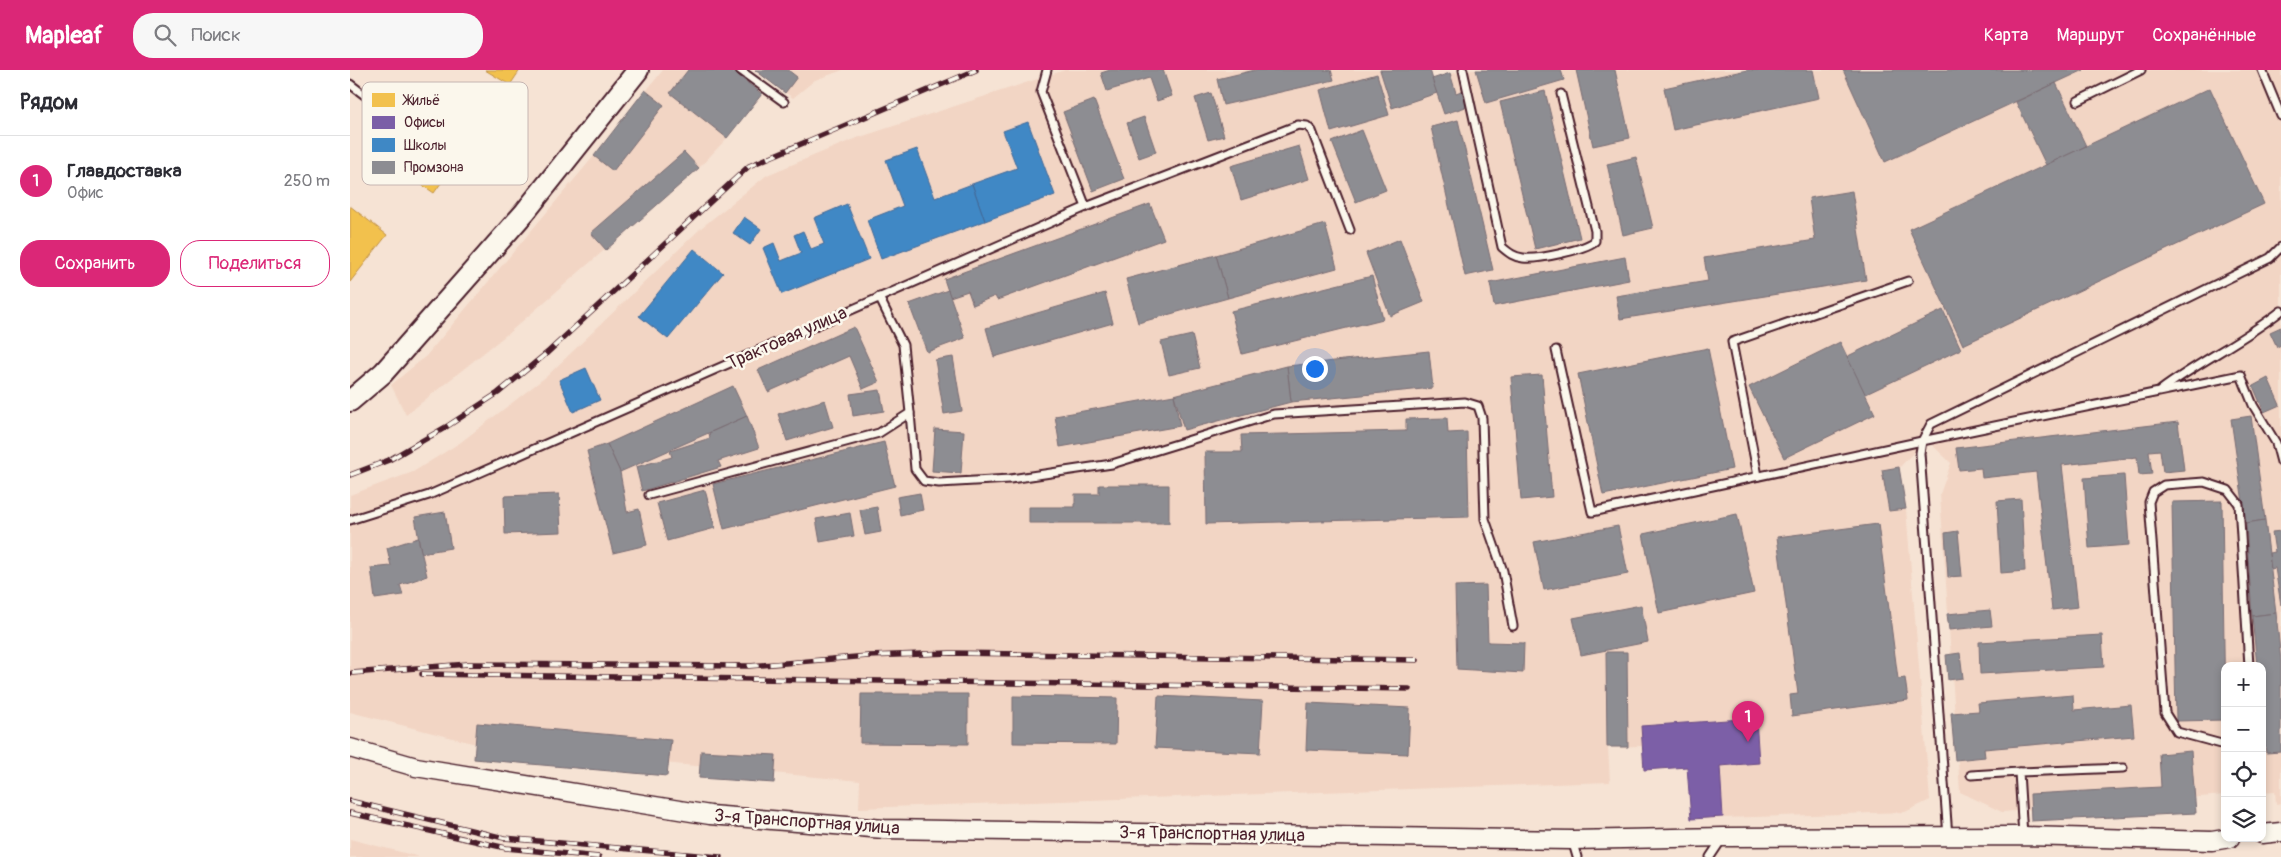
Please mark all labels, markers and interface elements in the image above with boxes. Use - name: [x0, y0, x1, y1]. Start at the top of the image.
- search box: [133, 13, 483, 58]
- text: Mapleaf: [25, 21, 103, 50]
- icon: search: [151, 21, 179, 49]
- text: Поиск: [191, 23, 241, 47]
- text: Карта: [1984, 24, 2028, 47]
- text: Маршрут: [2056, 24, 2124, 47]
- text: Сохранённые: [2152, 24, 2256, 47]
- legend: [362, 82, 528, 185]
- text: Рядом: [20, 89, 78, 116]
- text: Жильё: [402, 92, 440, 109]
- text: Офисы: [404, 114, 445, 131]
- text: Школы: [404, 137, 447, 154]
- text: Главдоставка: [67, 159, 182, 183]
- text: Промзона: [404, 159, 464, 176]
- text: 1: [33, 171, 39, 191]
- text: 250 m: [284, 171, 330, 191]
- text: Офис: [67, 183, 104, 203]
- button: Сохранить: [20, 240, 170, 287]
- button: Поделиться: [180, 240, 330, 287]
- street label: Трактовая улица: [723, 301, 851, 375]
- your location: [1302, 356, 1328, 382]
- map controls: [2221, 662, 2266, 842]
- button: +: [2221, 662, 2266, 707]
- pin: 1: [1732, 701, 1764, 742]
- button: −: [2221, 707, 2266, 752]
- button: locate: [2221, 752, 2266, 797]
- button: layers: [2221, 797, 2266, 842]
- street label: 3-я Транспортная улица: [713, 804, 901, 840]
- street label: 3-я Транспортная улица: [1119, 821, 1305, 847]

